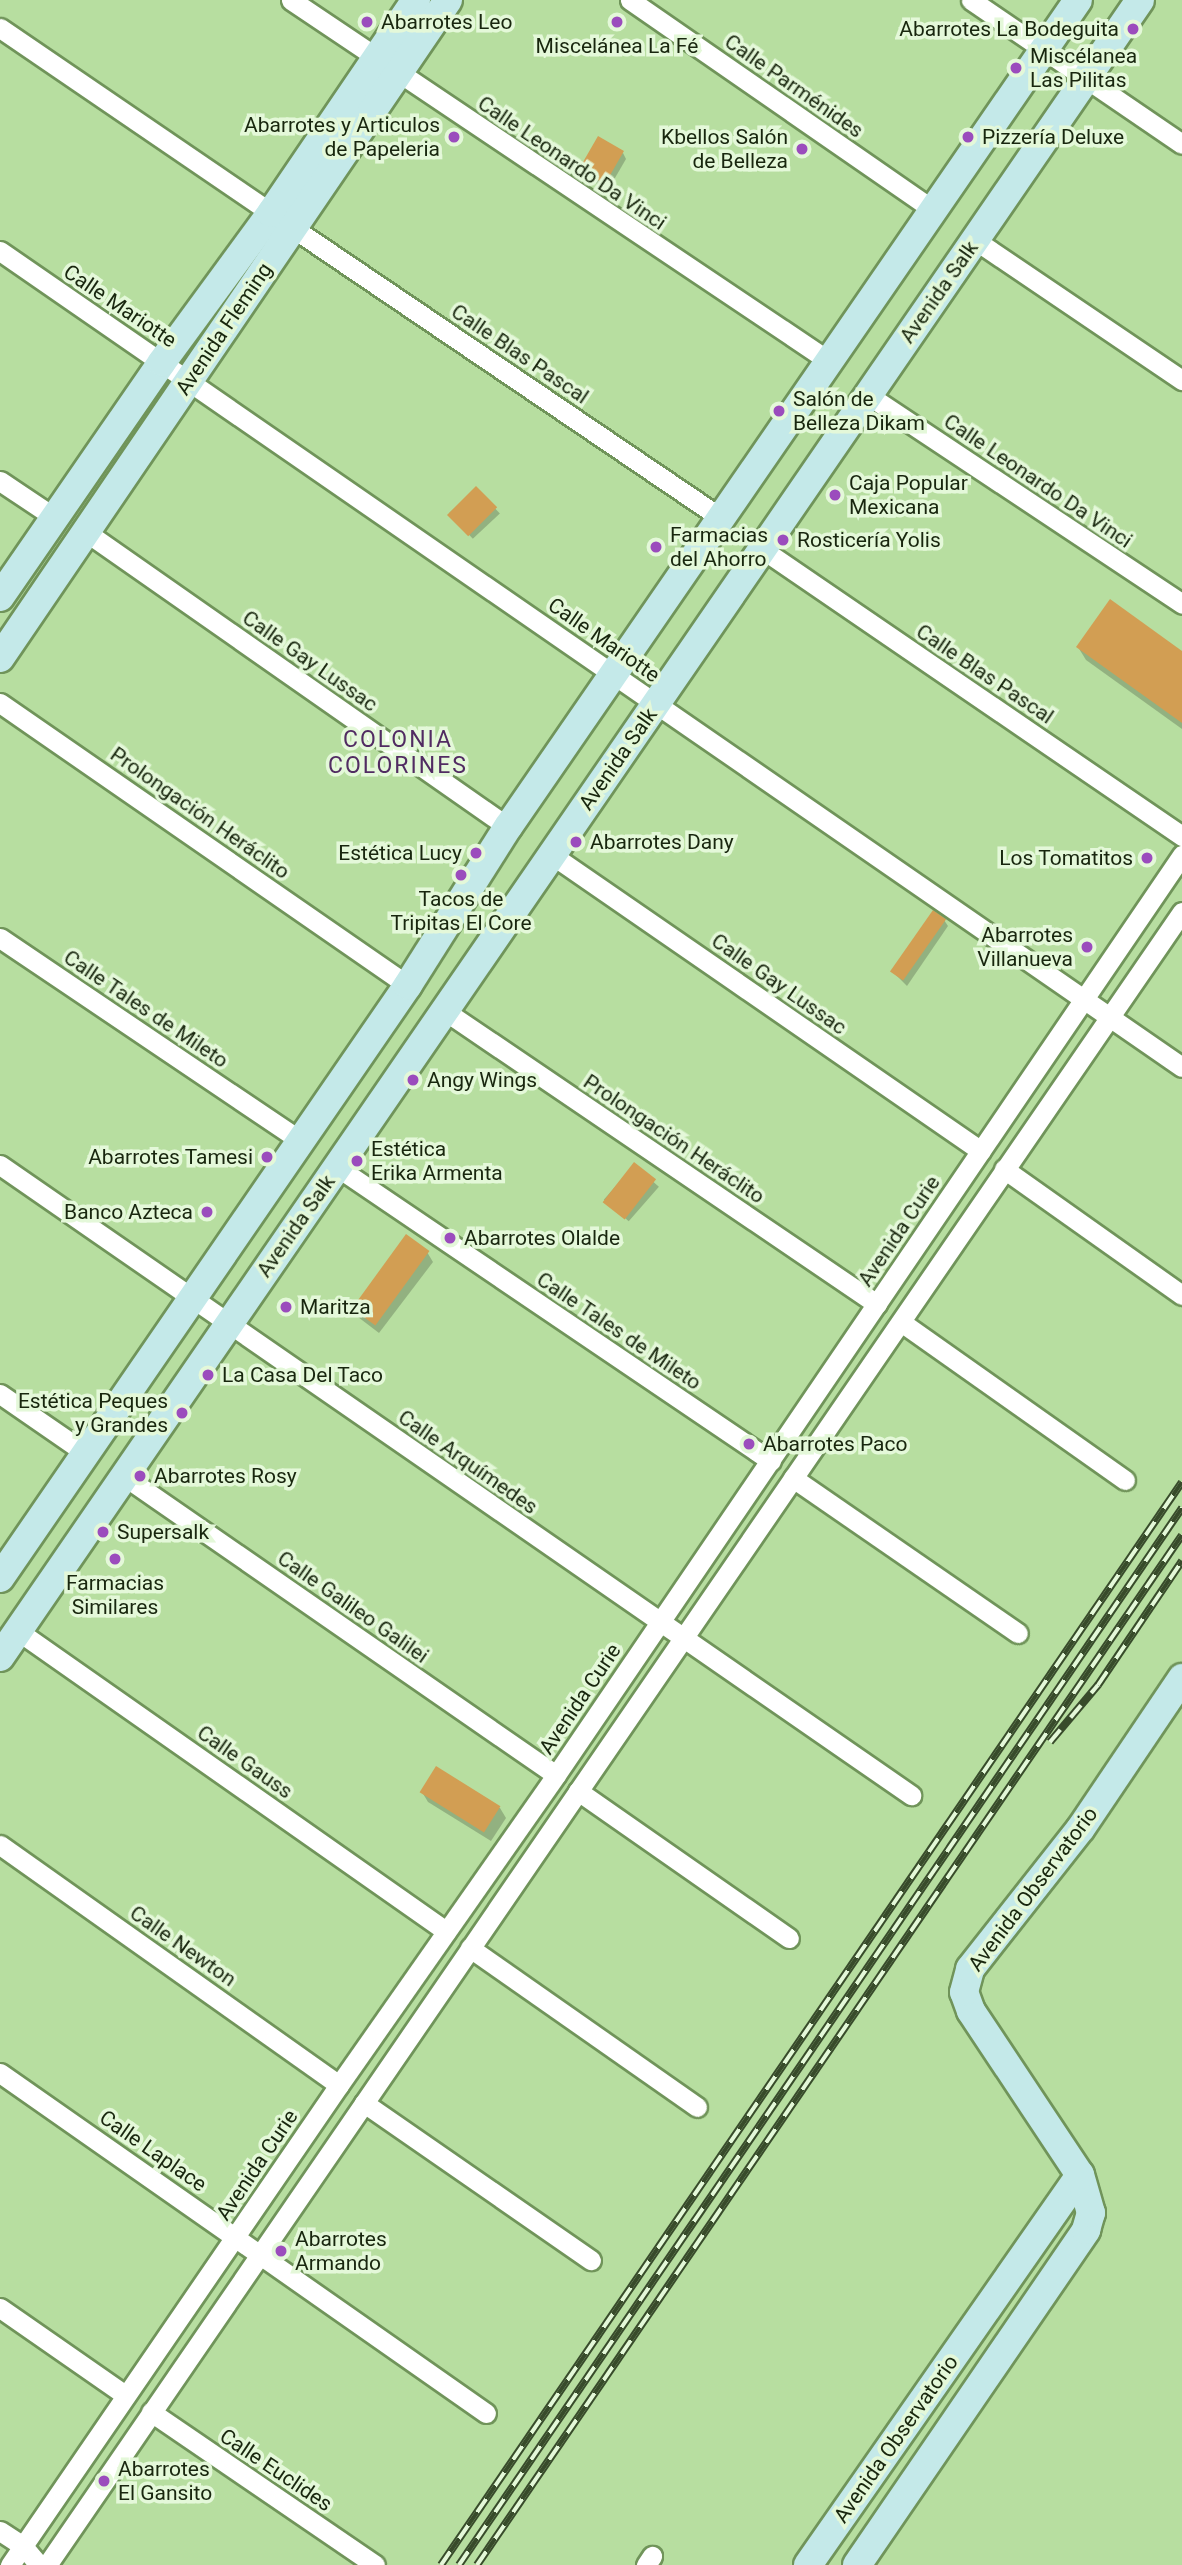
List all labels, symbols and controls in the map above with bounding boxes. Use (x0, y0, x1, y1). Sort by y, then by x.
place label: Abarrotes Leo (381, 9, 512, 35)
marker: Abarrotes Leo (359, 14, 375, 30)
marker: Miscelánea La Fé (609, 14, 625, 30)
place label: Abarrotes La Bodeguita (899, 16, 1119, 42)
marker: Abarrotes La Bodeguita (1125, 21, 1141, 37)
street label: Calle Parménides (720, 29, 868, 143)
place label: Miscelánea La Fé (536, 33, 698, 59)
place label: Miscélanea Las Pilitas (1030, 43, 1137, 93)
marker: Miscélanea Las Pilitas (1008, 60, 1024, 76)
street label: Calle Leonardo Da Vinci (473, 91, 671, 235)
place label: Abarrotes y Articulos de Papeleria (244, 112, 440, 162)
place label: Kbellos Salón de Belleza (661, 124, 788, 174)
place label: Pizzería Deluxe (982, 124, 1124, 150)
marker: Abarrotes y Articulos de Papeleria (446, 129, 462, 145)
marker: Pizzería Deluxe (960, 129, 976, 145)
marker: Kbellos Salón de Belleza (794, 141, 810, 157)
street label: Avenida Salk (894, 236, 984, 348)
street label: Avenida Fleming (170, 258, 278, 400)
street label: Calle Mariotte (59, 259, 181, 353)
street label: Calle Blas Pascal (447, 299, 593, 409)
place label: Salón de Belleza Dikam (793, 386, 925, 436)
marker: Salón de Belleza Dikam (771, 403, 787, 419)
street label: Calle Leonardo Da Vinci (939, 409, 1137, 553)
place label: Caja Popular Mexicana (849, 470, 968, 520)
marker: Caja Popular Mexicana (827, 487, 843, 503)
place label: Farmacias del Ahorro (670, 522, 768, 572)
place label: Rosticería Yolis (797, 527, 941, 553)
marker: Rosticería Yolis (775, 532, 791, 548)
marker: Farmacias del Ahorro (648, 539, 664, 555)
street label: Calle Mariotte (543, 592, 665, 688)
street label: Calle Gay Lussac (238, 605, 382, 717)
street label: Calle Blas Pascal (912, 619, 1058, 729)
street label: Avenida Salk (573, 703, 663, 815)
district label: COLONIA COLORINES (329, 726, 467, 780)
street label: Prolongación Heráclito (106, 742, 294, 884)
place label: Abarrotes Dany (590, 829, 734, 855)
marker: Abarrotes Dany (568, 834, 584, 850)
place label: Estética Lucy (338, 840, 462, 866)
marker: Estética Lucy (468, 845, 484, 861)
place label: Los Tomatitos (999, 845, 1133, 871)
marker: Los Tomatitos (1139, 850, 1155, 866)
marker: Tacos de Tripitas El Core (453, 867, 469, 883)
place label: Tacos de Tripitas El Core (390, 886, 532, 936)
place label: Abarrotes Villanueva (977, 922, 1073, 972)
street label: Calle Gay Lussac (707, 928, 851, 1040)
marker: Abarrotes Villanueva (1079, 939, 1095, 955)
street label: Calle Tales de Mileto (59, 945, 233, 1073)
place label: Angy Wings (427, 1067, 537, 1093)
street label: Prolongación Heráclito (579, 1069, 769, 1209)
marker: Angy Wings (405, 1072, 421, 1088)
place label: Estética Erika Armenta (371, 1136, 503, 1186)
place label: Abarrotes Tamesi (88, 1144, 253, 1170)
marker: Abarrotes Tamesi (259, 1149, 275, 1165)
marker: Estética Erika Armenta (349, 1153, 365, 1169)
street label: Avenida Salk (251, 1170, 341, 1282)
street label: Avenida Curie (853, 1171, 945, 1291)
place label: Banco Azteca (64, 1199, 193, 1225)
marker: Banco Azteca (199, 1204, 215, 1220)
place label: Abarrotes Olalde (464, 1225, 620, 1251)
marker: Abarrotes Olalde (442, 1230, 458, 1246)
street label: Calle Tales de Mileto (532, 1267, 706, 1395)
place label: Maritza (300, 1294, 371, 1320)
marker: Maritza (278, 1299, 294, 1315)
place label: La Casa Del Taco (222, 1362, 383, 1388)
marker: La Casa Del Taco (200, 1367, 216, 1383)
place label: Estética Peques y Grandes (18, 1388, 168, 1438)
marker: Estética Peques y Grandes (174, 1405, 190, 1421)
street label: Calle Arquímedes (393, 1405, 543, 1519)
place label: Abarrotes Paco (763, 1431, 907, 1457)
marker: Abarrotes Paco (741, 1436, 757, 1452)
place label: Abarrotes Rosy (154, 1463, 297, 1489)
marker: Abarrotes Rosy (132, 1468, 148, 1484)
place label: Supersalk (117, 1519, 209, 1545)
marker: Supersalk (95, 1524, 111, 1540)
street label: Calle Galileo Galilei (273, 1546, 433, 1668)
marker: Farmacias Similares (107, 1551, 123, 1567)
place label: Farmacias Similares (66, 1570, 164, 1620)
street label: Avenida Curie (534, 1639, 626, 1759)
street label: Calle Gauss (192, 1720, 298, 1804)
street label: Avenida Observatorio (963, 1802, 1103, 1976)
street label: Calle Newton (125, 1900, 241, 1992)
street label: Calle Laplace (95, 2105, 211, 2197)
street label: Avenida Curie (211, 2105, 303, 2225)
place label: Abarrotes Armando (295, 2226, 387, 2276)
marker: Abarrotes Armando (273, 2243, 289, 2259)
street label: Avenida Observatorio (829, 2350, 963, 2528)
street label: Calle Euclides (215, 2423, 337, 2517)
place label: Abarrotes El Gansito (118, 2456, 212, 2506)
marker: Abarrotes El Gansito (96, 2473, 112, 2489)

